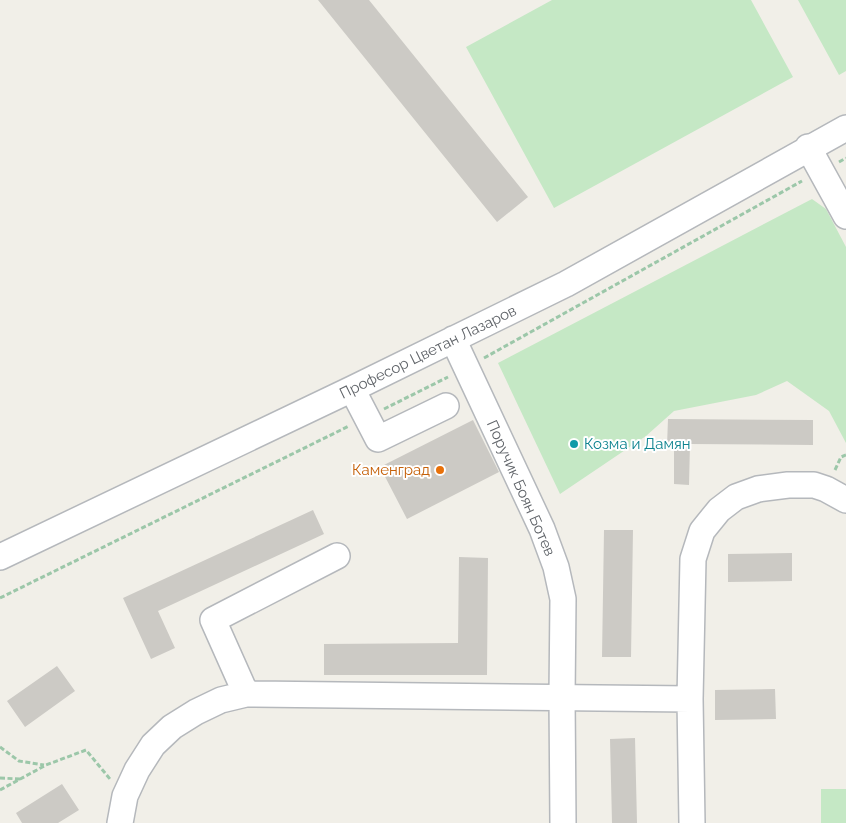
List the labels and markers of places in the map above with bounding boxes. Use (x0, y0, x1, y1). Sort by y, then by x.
place label: Козма и Дамян (584, 435, 691, 453)
marker: Козма и Дамян (568, 438, 580, 450)
place label: Каменград (352, 461, 430, 479)
marker: Каменград (434, 464, 446, 476)

